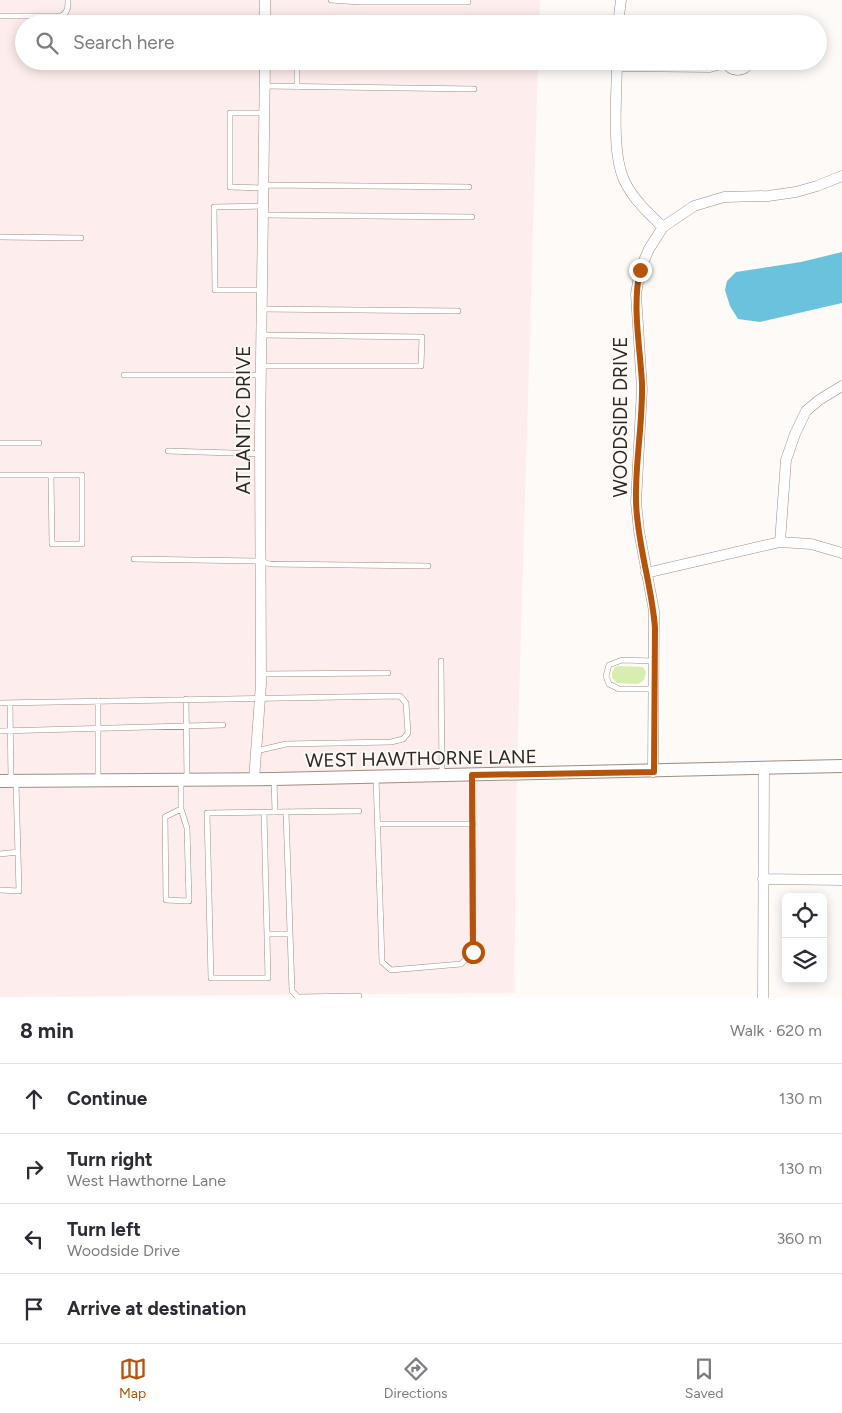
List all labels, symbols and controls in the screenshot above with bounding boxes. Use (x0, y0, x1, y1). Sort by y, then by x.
search box (15, 15, 827, 70)
icon: search (33, 29, 61, 57)
text: Search here (73, 31, 175, 54)
route end (629, 259, 652, 282)
street label: WOODSIDE DRIVE (609, 336, 632, 498)
street label: ATLANTIC DRIVE (232, 345, 255, 495)
street label: WEST HAWTHORNE LANE (305, 745, 537, 772)
map controls (782, 893, 827, 983)
button: locate (782, 893, 827, 938)
button: layers (782, 938, 827, 983)
route start (462, 941, 485, 964)
text: 8 min (20, 1018, 74, 1043)
text: Walk · 620 m (730, 1021, 822, 1040)
icon: ahead (20, 1085, 48, 1113)
text: Continue (67, 1087, 147, 1110)
text: 130 m (779, 1089, 822, 1108)
text: Turn right (67, 1148, 153, 1171)
icon: right (20, 1155, 48, 1183)
text: 130 m (779, 1159, 822, 1178)
text: West Hawthorne Lane (67, 1171, 226, 1190)
text: Turn left (67, 1218, 141, 1241)
icon: left (20, 1225, 48, 1253)
text: 360 m (776, 1229, 822, 1248)
text: Woodside Drive (67, 1241, 180, 1260)
icon: arrive (20, 1295, 48, 1323)
text: Arrive at destination (67, 1297, 246, 1320)
tab: Map (119, 1355, 147, 1402)
tab: Directions (384, 1355, 448, 1402)
tab: Saved (685, 1355, 723, 1402)

